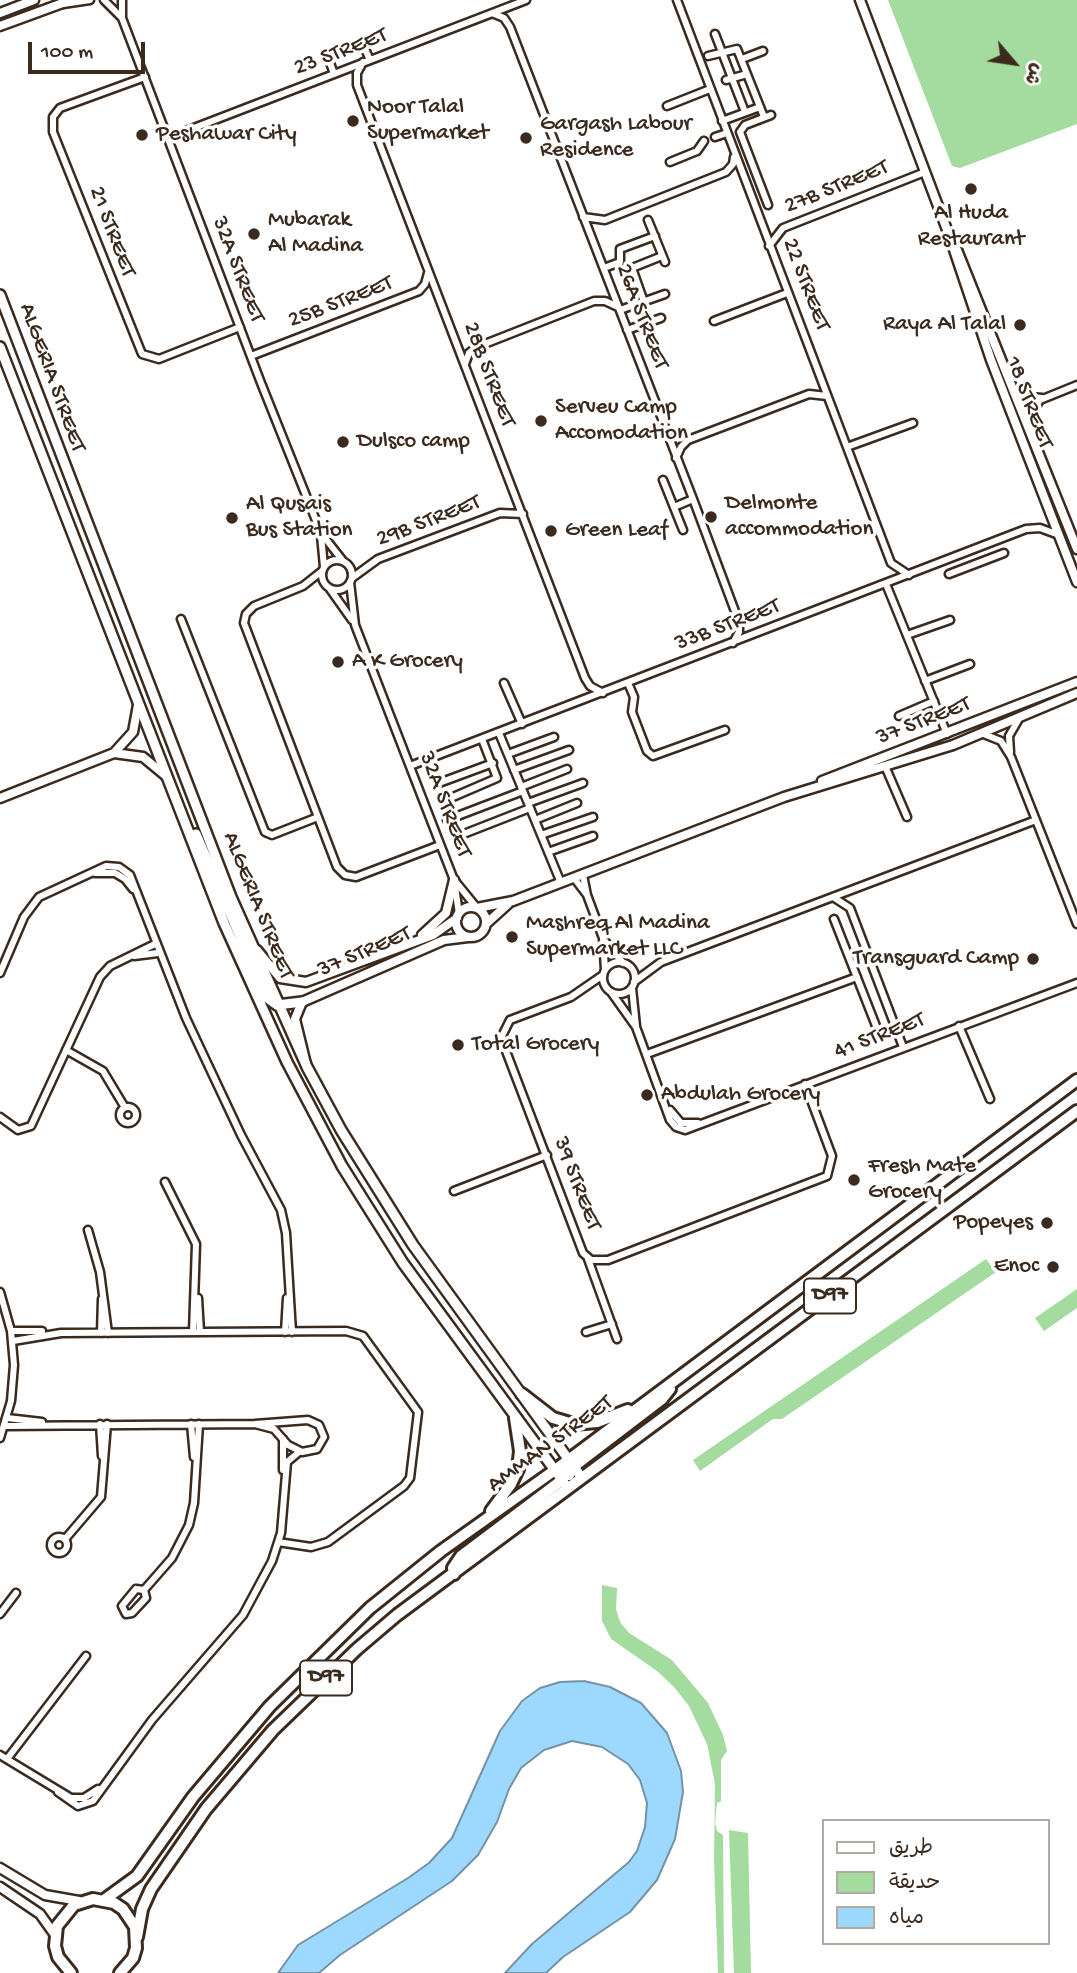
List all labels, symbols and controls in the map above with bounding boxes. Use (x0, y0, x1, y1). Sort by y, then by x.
street label: 23 STREET (290, 23, 392, 83)
scale bar (32, 28, 149, 72)
north arrow (979, 28, 1049, 98)
text: 100 m (41, 41, 93, 66)
text: ش (1018, 59, 1048, 88)
place label: Noor Talal Supermarket (367, 94, 489, 148)
place label: Gargash Labour Residence (540, 111, 692, 165)
marker: Noor Talal Supermarket (345, 113, 361, 129)
place label: Peshawar City (156, 121, 296, 149)
marker: Peshawar City (134, 127, 150, 143)
marker: Gargash Labour Residence (518, 130, 534, 146)
street label: 27B STREET (781, 155, 893, 221)
marker: Al Huda Restaurant (963, 181, 979, 197)
street label: 21 STREET (81, 183, 141, 281)
place label: Al Huda Restaurant (918, 200, 1024, 254)
place label: Mubarak Al Madina (268, 207, 363, 261)
street label: 32A STREET (204, 213, 270, 327)
marker: Mubarak Al Madina (246, 226, 262, 242)
street label: 22 STREET (775, 235, 835, 335)
street label: 26A STREET (608, 260, 674, 374)
street label: 25B STREET (285, 270, 397, 336)
street label: ALGERIA STREET (11, 300, 91, 456)
place label: Raya Al Talal (883, 311, 1006, 339)
marker: Raya Al Talal (1012, 317, 1028, 333)
street label: 28B STREET (455, 319, 521, 431)
street label: 18 STREET (998, 353, 1058, 453)
place label: Serveu Camp Accomodation (555, 394, 688, 448)
marker: Serveu Camp Accomodation (533, 413, 549, 429)
place label: Dulsco camp (357, 428, 470, 456)
marker: Dulsco camp (335, 434, 351, 450)
street label: 29B STREET (373, 490, 485, 554)
place label: Delmonte accommodation (725, 490, 873, 544)
place label: Al Qusais Bus Station (246, 491, 353, 545)
marker: Delmonte accommodation (703, 509, 719, 525)
marker: Al Qusais Bus Station (224, 510, 240, 526)
place label: Green Leaf (565, 517, 668, 545)
marker: Green Leaf (543, 523, 559, 539)
street label: 33B STREET (672, 593, 784, 659)
place label: A K Grocery (352, 648, 463, 676)
marker: A K Grocery (330, 654, 346, 670)
street label: 37 STREET (873, 691, 975, 753)
street label: 32A STREET (411, 748, 477, 862)
street label: ALGERIA STREET (215, 828, 299, 984)
place label: Mashreq Al Madina Supermarket LLC (526, 910, 710, 964)
street label: 37 STREET (314, 921, 416, 985)
marker: Mashreq Al Madina Supermarket LLC (504, 929, 520, 945)
place label: Transguard Camp (853, 945, 1019, 973)
marker: Transguard Camp (1025, 951, 1041, 967)
street label: 41 STREET (831, 1007, 929, 1067)
place label: Total Grocery (472, 1031, 599, 1059)
marker: Total Grocery (450, 1037, 466, 1053)
place label: Abdulah Grocery (661, 1081, 820, 1109)
marker: Abdulah Grocery (639, 1087, 655, 1103)
street label: 39 STREET (546, 1133, 606, 1235)
place label: Fresh Mate Grocery (868, 1153, 976, 1207)
marker: Fresh Mate Grocery (846, 1172, 862, 1188)
place label: Popeyes (954, 1209, 1033, 1237)
marker: Popeyes (1039, 1215, 1055, 1231)
place label: Enoc (994, 1253, 1039, 1281)
marker: Enoc (1045, 1259, 1061, 1275)
road number: D97 (804, 1278, 856, 1314)
street label: AMMAN STREET (483, 1390, 619, 1500)
road number: D97 (300, 1660, 352, 1696)
legend (822, 1819, 1049, 1945)
text: طريق (889, 1837, 933, 1862)
text: حديقة (889, 1872, 940, 1897)
text: مياه (889, 1907, 924, 1932)

